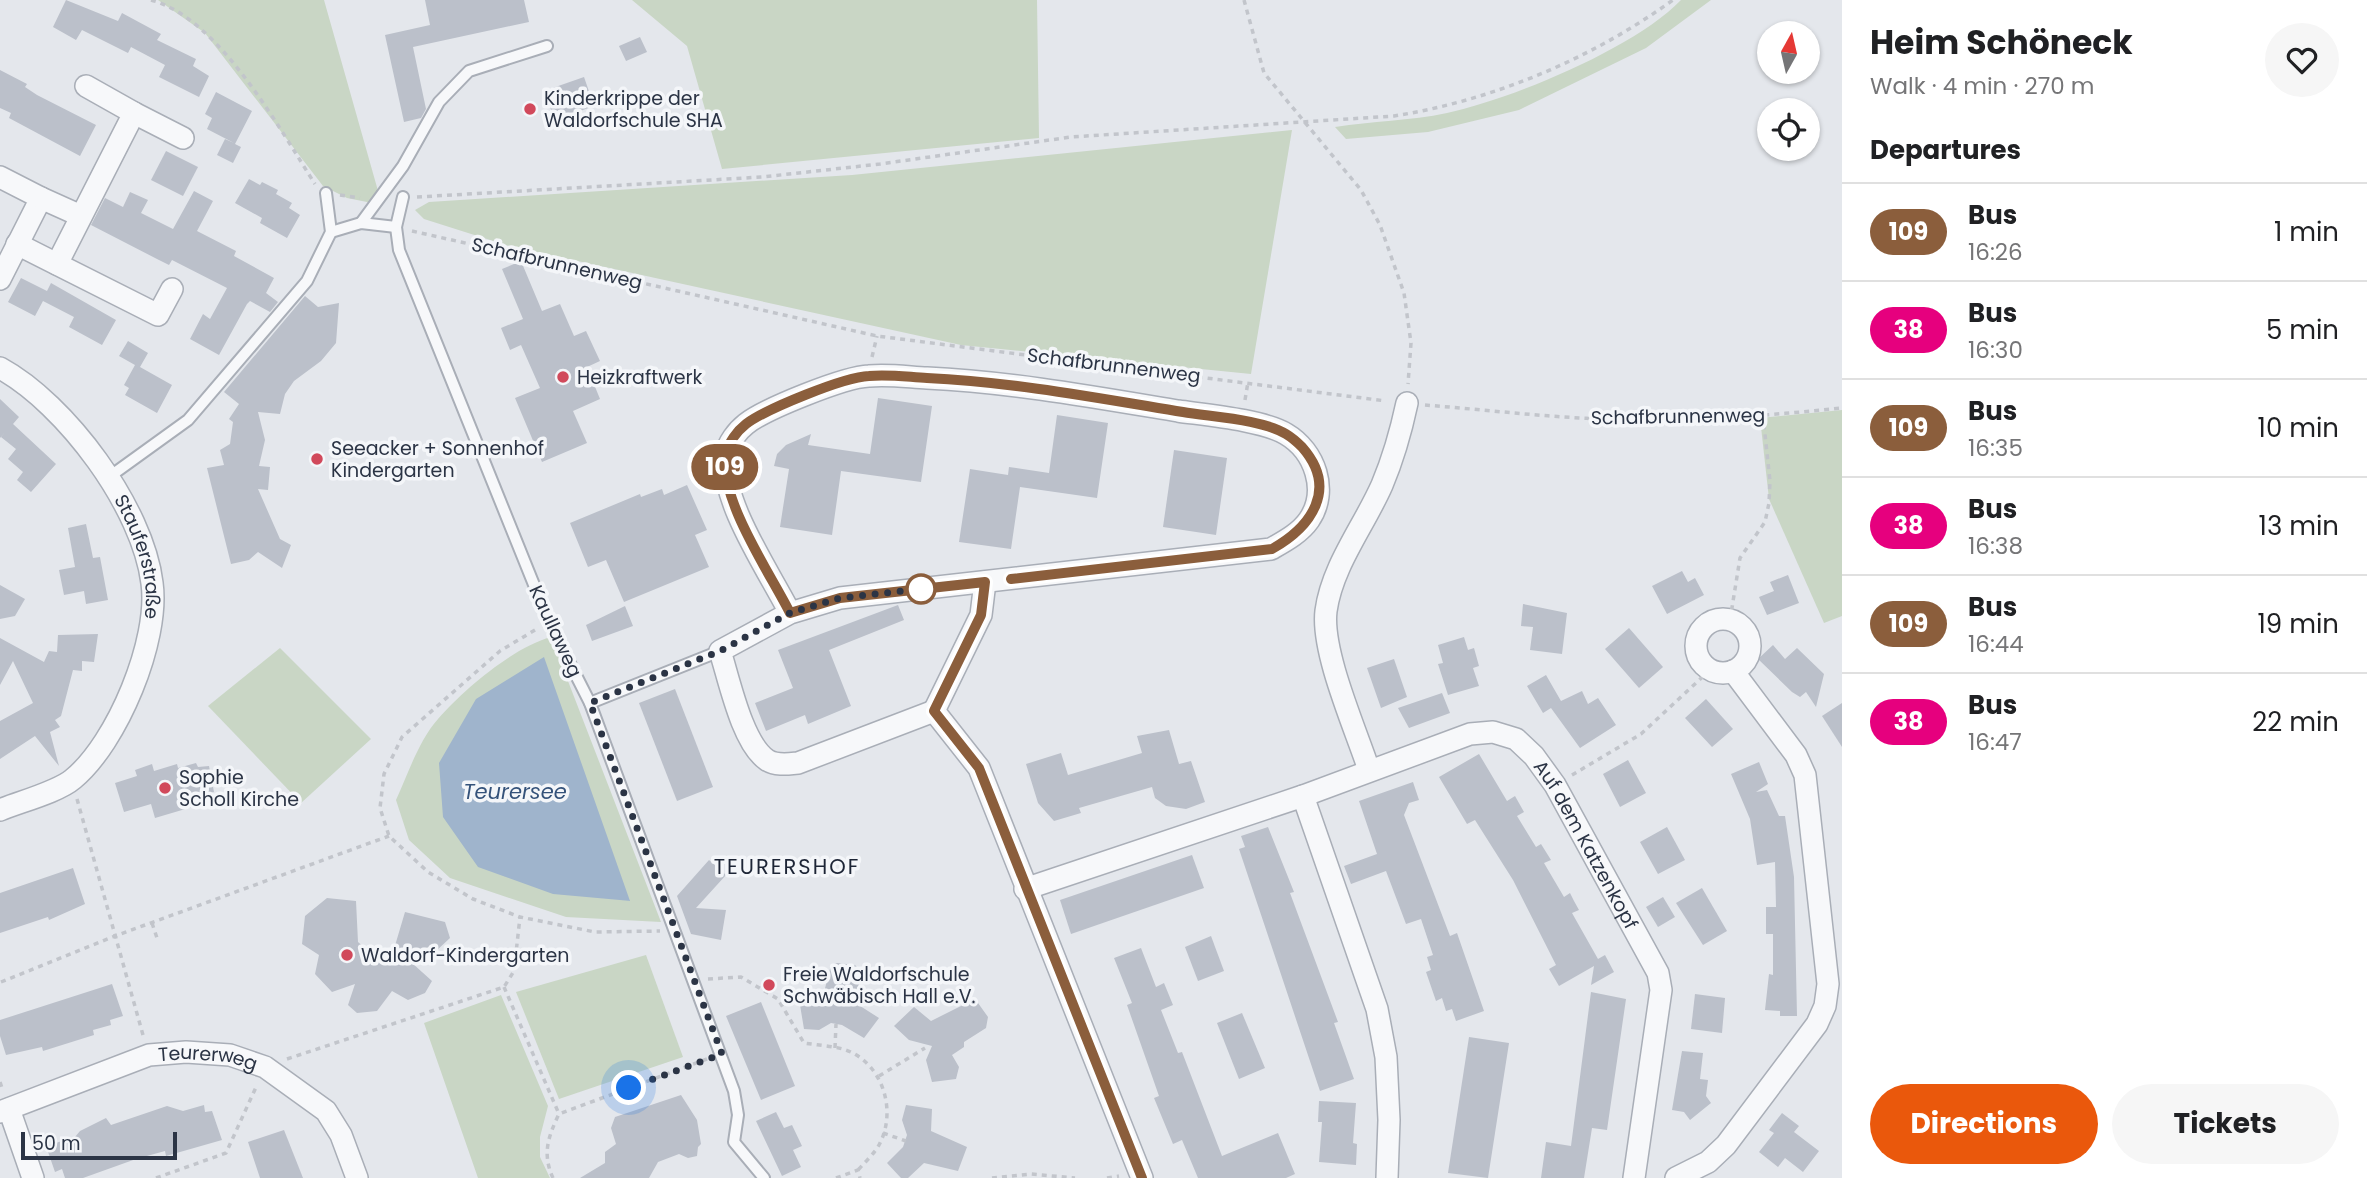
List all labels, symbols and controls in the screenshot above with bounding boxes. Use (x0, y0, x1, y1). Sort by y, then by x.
text: Heim Schöneck (1870, 19, 2133, 66)
north arrow (1757, 21, 1820, 84)
map controls (1757, 21, 1820, 161)
button: heart (2265, 23, 2339, 97)
text: Walk · 4 min · 270 m (1870, 70, 2095, 102)
place label: Kinderkrippe der Waldorfschule SHA (544, 85, 723, 134)
button: locate (1757, 98, 1820, 161)
marker: Kinderkrippe der Waldorfschule SHA (522, 101, 538, 117)
text: Departures (1870, 132, 2021, 168)
text: Bus (1968, 197, 2017, 233)
text: 1 min (2274, 214, 2339, 250)
text: 109 (1889, 215, 1928, 248)
street label: Schafbrunnenweg (469, 231, 645, 296)
text: 16:26 (1968, 236, 2023, 268)
text: Bus (1968, 295, 2017, 331)
text: 5 min (2266, 312, 2339, 348)
text: 38 (1893, 313, 1924, 346)
text: 16:30 (1968, 334, 2023, 366)
street label: Schafbrunnenweg (1026, 341, 1202, 390)
place label: Heizkraftwerk (577, 364, 703, 391)
marker: Heizkraftwerk (555, 369, 571, 385)
text: Bus (1968, 393, 2017, 429)
street label: Schafbrunnenweg (1591, 401, 1765, 432)
text: 10 min (2258, 410, 2339, 446)
text: 109 (1889, 411, 1928, 444)
text: 16:35 (1968, 432, 2023, 464)
place label: Seeacker + Sonnenhof Kindergarten (331, 435, 544, 484)
line badge: 109 (685, 444, 765, 490)
text: 109 (705, 450, 745, 483)
marker: Seeacker + Sonnenhof Kindergarten (309, 451, 325, 467)
street label: Stauferstraße (108, 490, 166, 620)
text: Bus (1968, 491, 2017, 527)
text: 13 min (2259, 508, 2339, 544)
text: 38 (1893, 509, 1924, 542)
text: 16:38 (1968, 530, 2023, 562)
unlabelled marker (906, 574, 936, 604)
street label: Kaullaweg (522, 581, 589, 682)
text: Bus (1968, 589, 2017, 625)
text: 19 min (2258, 606, 2339, 642)
text: 109 (1889, 607, 1928, 640)
text: 16:44 (1968, 628, 2024, 660)
text: Bus (1968, 687, 2017, 723)
text: 22 min (2252, 704, 2339, 740)
text: 38 (1893, 705, 1924, 738)
text: 16:47 (1968, 726, 2022, 758)
street label: Auf dem Katzenkopf (1527, 755, 1644, 934)
place label: Sophie Scholl Kirche (179, 764, 299, 813)
water label: Teurersee (463, 777, 567, 806)
marker: Sophie Scholl Kirche (157, 780, 173, 796)
district label: TEURERSHOF (714, 852, 860, 881)
place label: Waldorf-Kindergarten (361, 942, 569, 969)
marker: Waldorf-Kindergarten (339, 947, 355, 963)
place label: Freie Waldorfschule Schwäbisch Hall e.V. (783, 961, 976, 1010)
marker: Freie Waldorfschule Schwäbisch Hall e.V. (761, 977, 777, 993)
street label: Teurerweg (157, 1039, 261, 1077)
your location (611, 1070, 646, 1105)
button: Directions (1870, 1084, 2098, 1164)
button: Tickets (2112, 1084, 2339, 1164)
scale bar (21, 1129, 177, 1161)
text: 50 m (32, 1130, 81, 1157)

